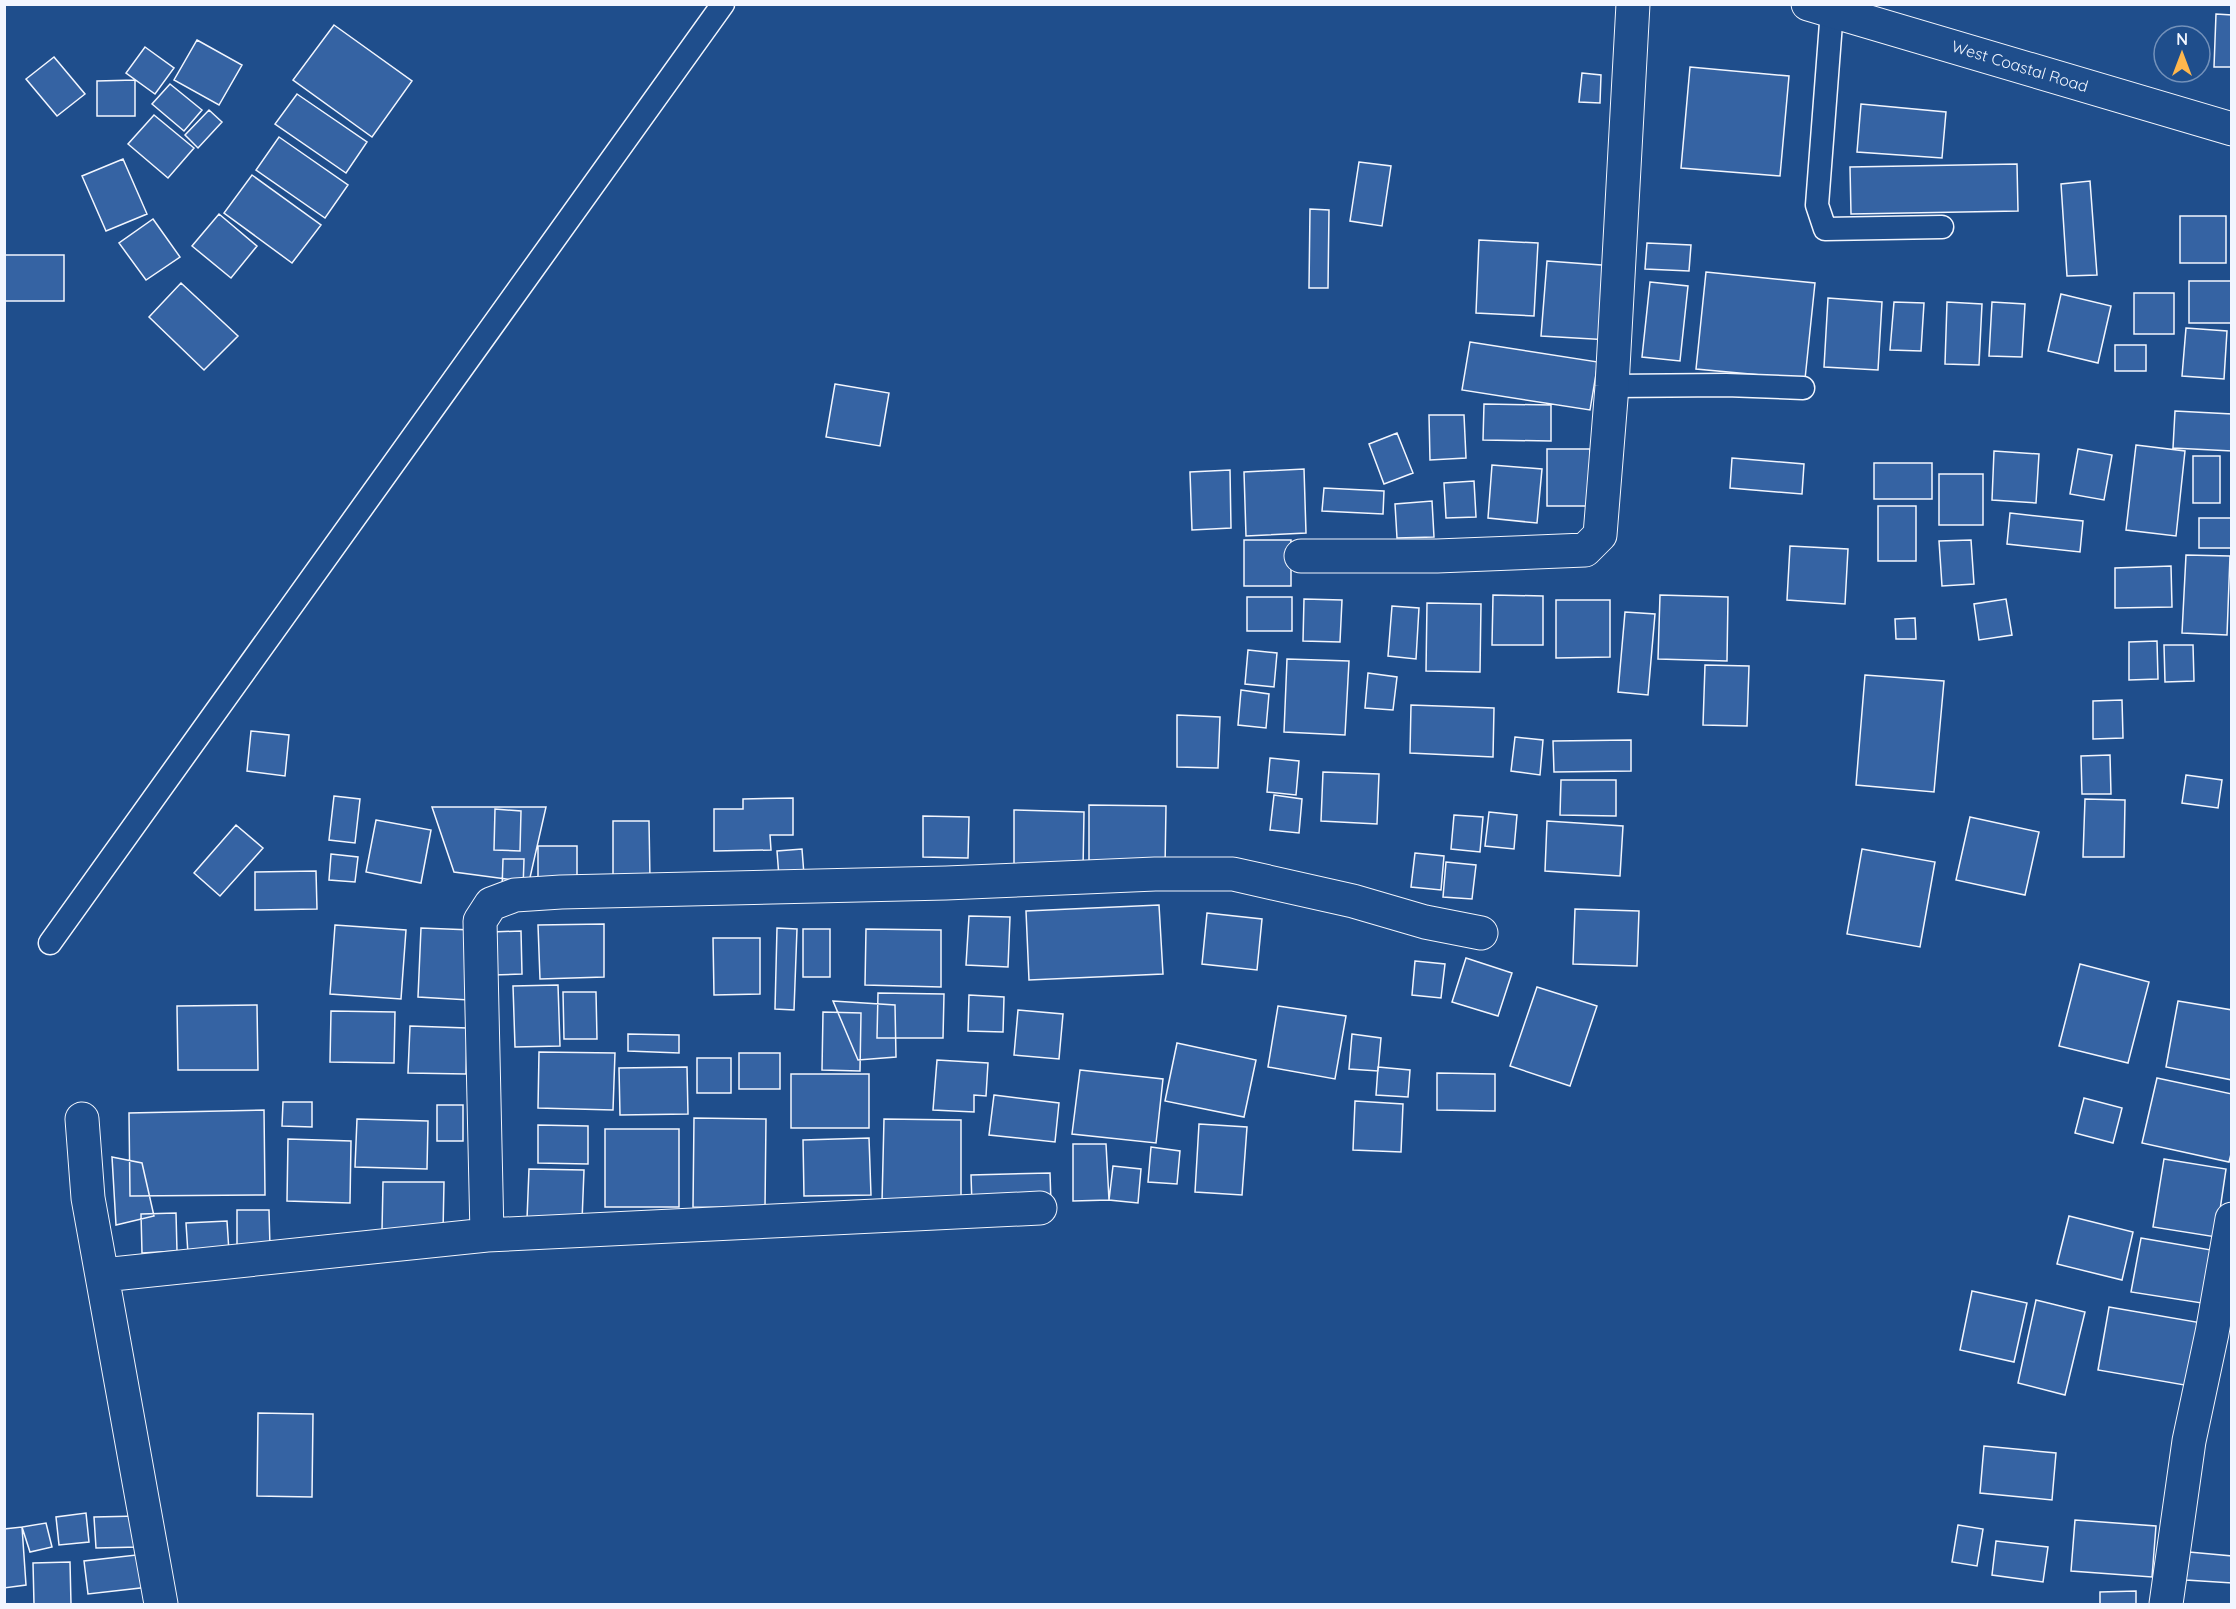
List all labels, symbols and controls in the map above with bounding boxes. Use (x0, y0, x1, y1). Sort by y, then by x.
north arrow (2152, 24, 2212, 84)
text: N (2176, 29, 2188, 49)
street label: West Coastal Road (1949, 36, 2091, 96)

